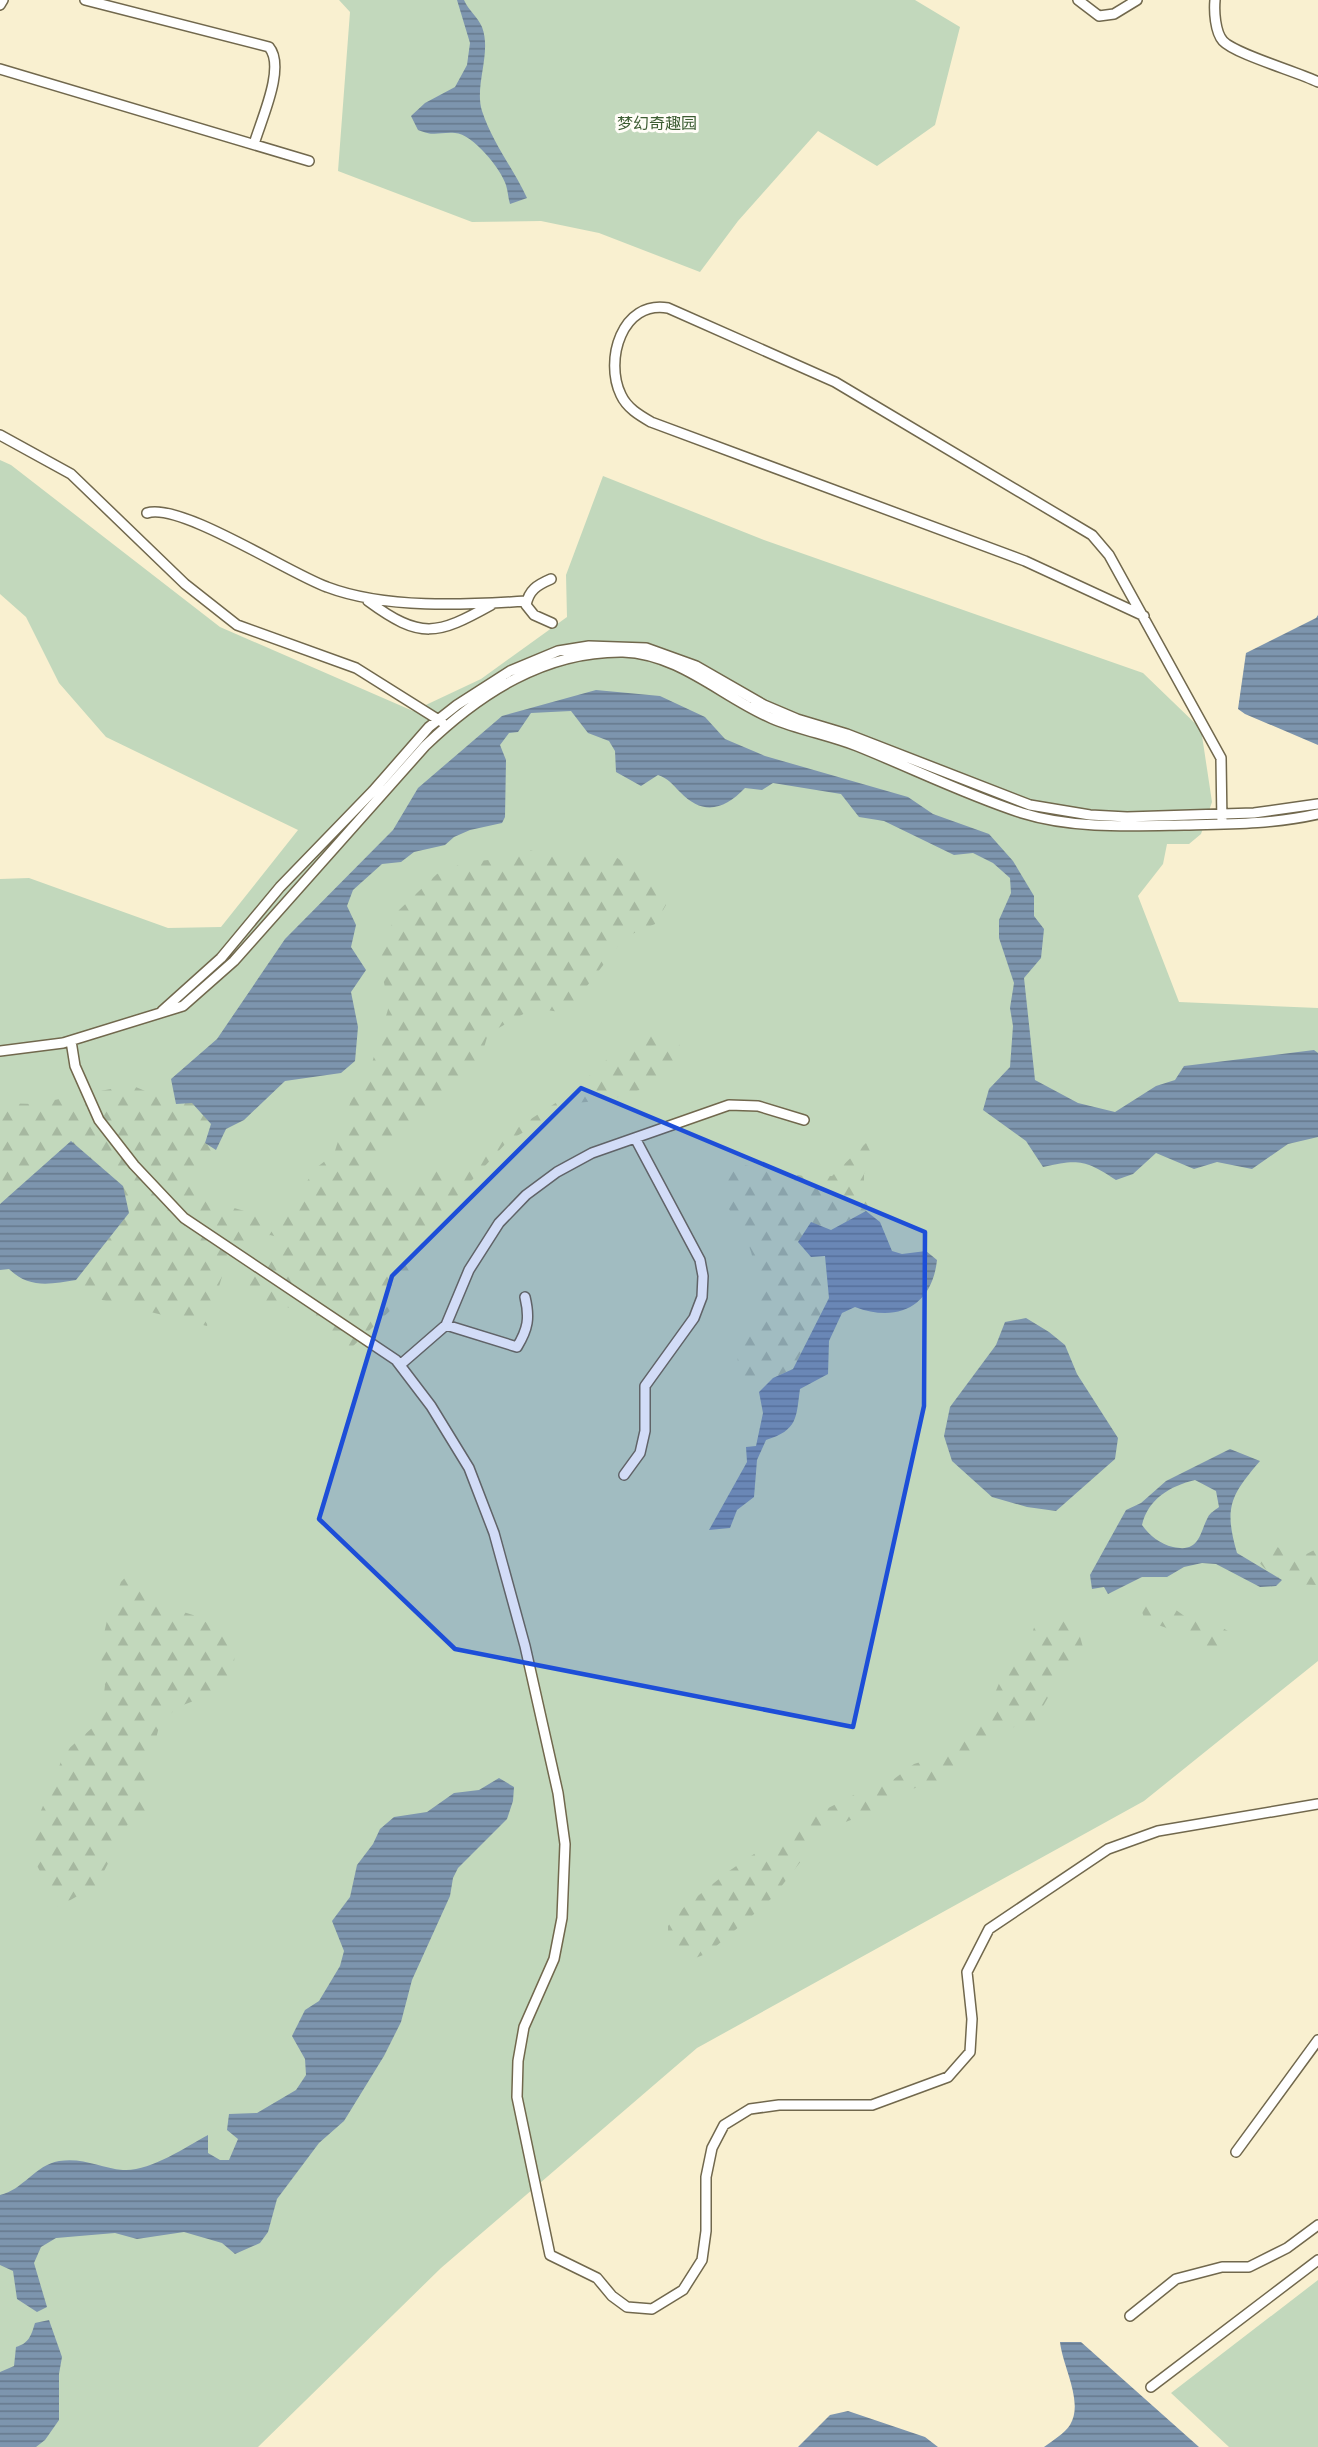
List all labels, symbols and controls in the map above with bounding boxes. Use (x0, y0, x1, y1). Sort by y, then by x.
park label: 梦幻奇趣园 (617, 112, 697, 134)

